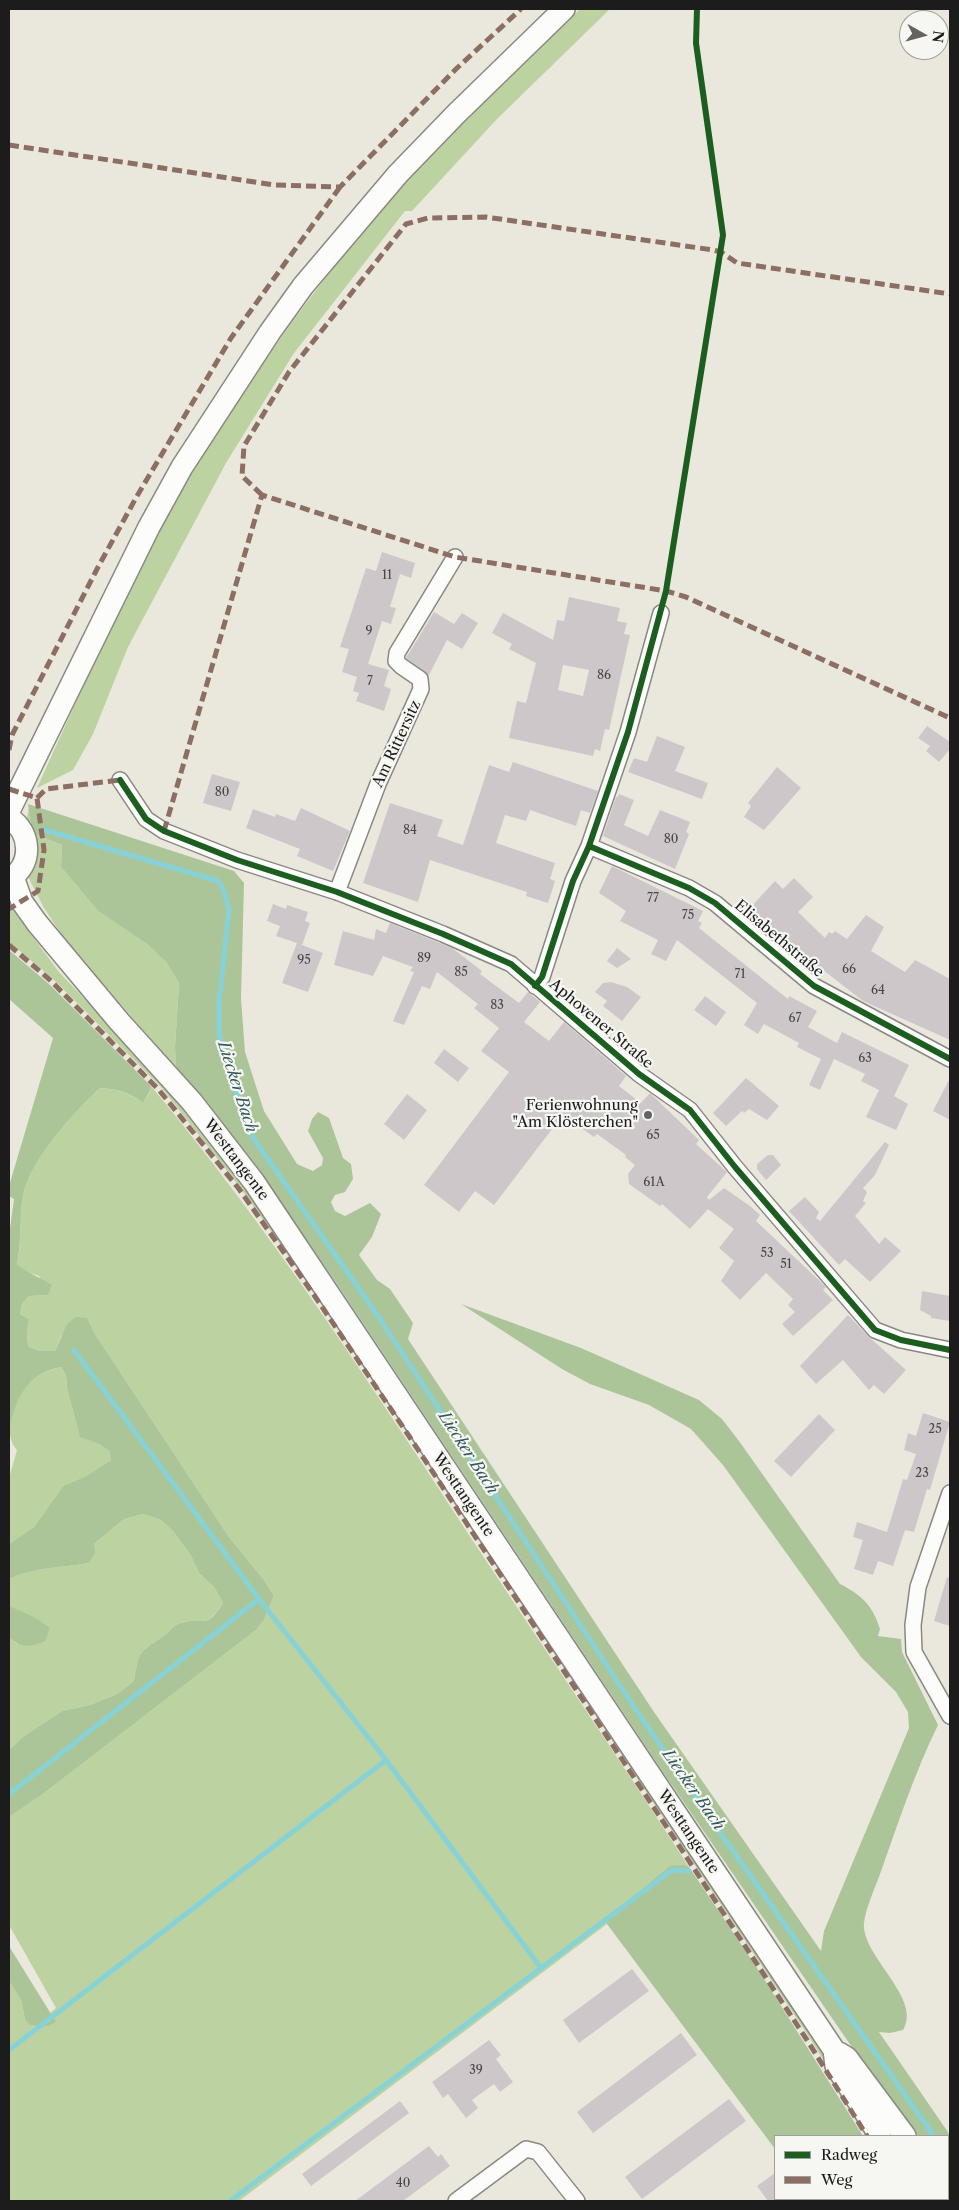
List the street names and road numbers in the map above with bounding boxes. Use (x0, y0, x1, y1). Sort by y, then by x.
street label: Am Rittersitz (369, 698, 425, 790)
street label: Elisabethstraße (731, 897, 827, 981)
street label: Aphovener Straße (545, 975, 657, 1073)
street label: Westtangente (200, 1116, 272, 1204)
street label: Westtangente (428, 1450, 498, 1540)
street label: Westtangente (653, 1787, 723, 1877)

